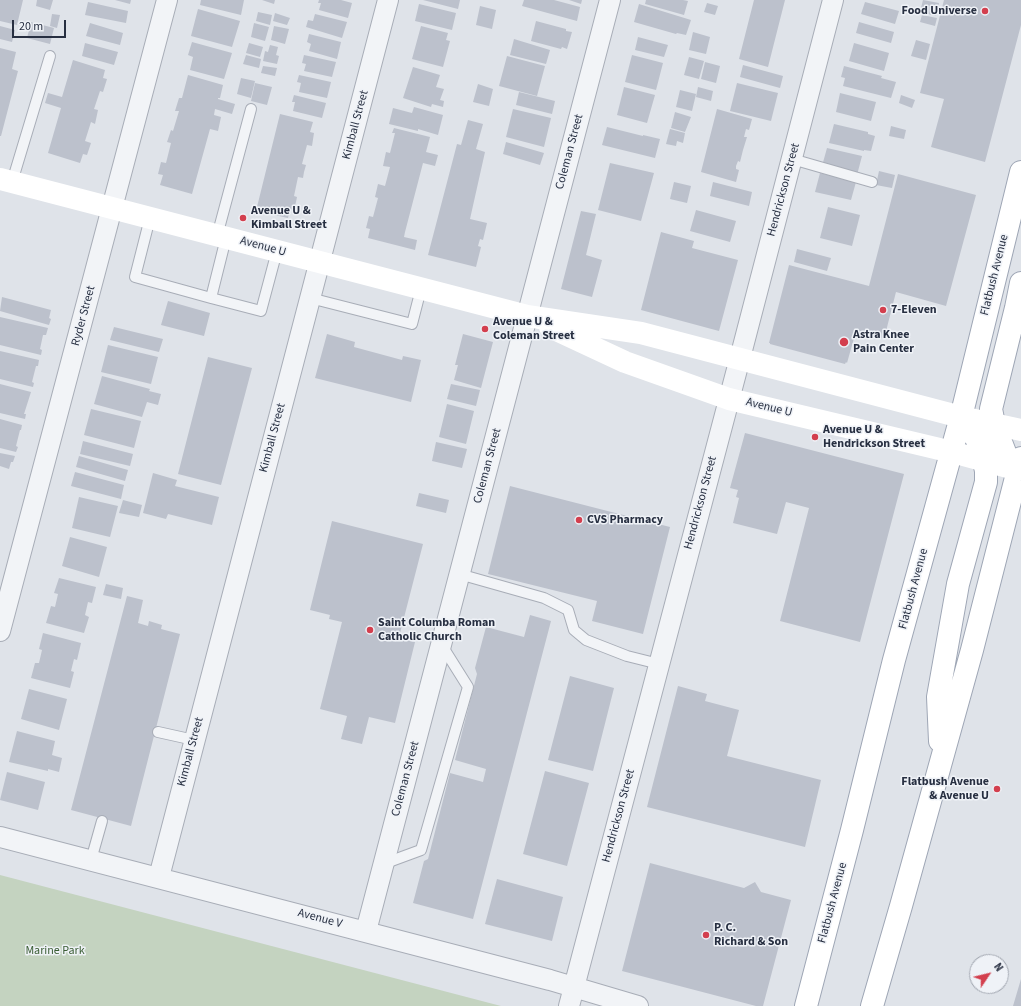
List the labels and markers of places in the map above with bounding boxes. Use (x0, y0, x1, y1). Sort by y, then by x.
place label: Food Universe (902, 4, 977, 18)
marker: Food Universe (980, 6, 990, 16)
place label: Avenue U & Kimball Street (251, 204, 327, 232)
marker: Avenue U & Kimball Street (238, 213, 248, 223)
place label: 7-Eleven (891, 303, 937, 317)
marker: 7-Eleven (878, 305, 888, 315)
place label: Avenue U & Coleman Street (493, 315, 575, 343)
marker: Avenue U & Coleman Street (480, 324, 490, 334)
place label: Astra Knee Pain Center (853, 328, 914, 356)
marker: Astra Knee Pain Center (838, 336, 850, 348)
place label: Avenue U & Hendrickson Street (823, 423, 925, 451)
marker: Avenue U & Hendrickson Street (810, 432, 820, 442)
place label: CVS Pharmacy (587, 513, 663, 527)
marker: CVS Pharmacy (574, 515, 584, 525)
place label: Saint Columba Roman Catholic Church (378, 616, 495, 644)
marker: Saint Columba Roman Catholic Church (365, 625, 375, 635)
place label: Flatbush Avenue & Avenue U (901, 775, 989, 803)
marker: Flatbush Avenue & Avenue U (992, 784, 1002, 794)
place label: P. C. Richard & Son (714, 921, 788, 949)
marker: P. C. Richard & Son (701, 930, 711, 940)

